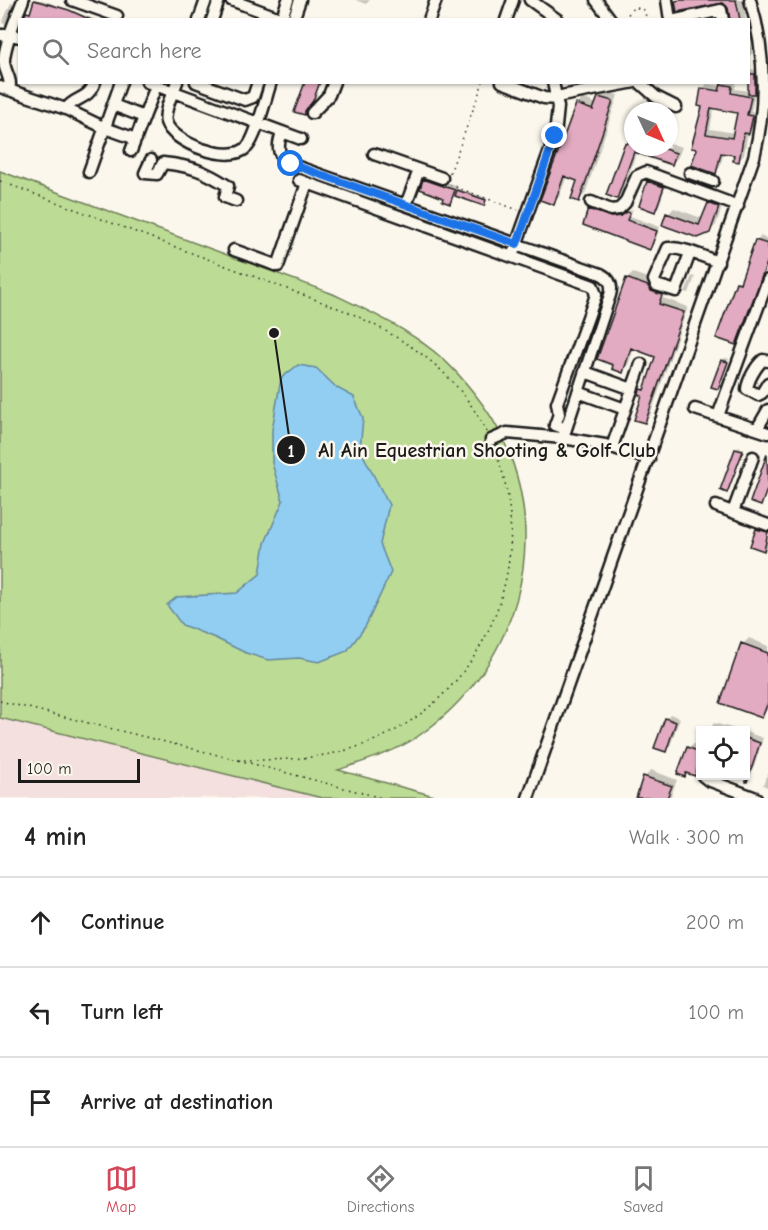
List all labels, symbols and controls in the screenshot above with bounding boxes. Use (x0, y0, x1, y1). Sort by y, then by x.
search box (18, 18, 750, 84)
icon: search (39, 35, 72, 68)
text: Search here (87, 38, 202, 64)
north arrow (624, 102, 678, 156)
route end (541, 122, 567, 148)
route start (277, 150, 303, 176)
callout: Al Ain Equestrian Shooting & Golf Club (276, 431, 667, 469)
text: Al Ain Equestrian Shooting & Golf Club (318, 439, 656, 462)
text: 1 (287, 441, 295, 462)
map controls (696, 726, 750, 780)
button: locate (696, 726, 750, 780)
scale bar (18, 756, 140, 784)
text: 100 m (27, 760, 71, 778)
text: 4 min (24, 822, 87, 852)
text: Walk · 300 m (629, 826, 744, 849)
icon: ahead (24, 906, 57, 939)
text: Continue (81, 909, 164, 935)
text: 200 m (686, 911, 744, 934)
icon: left (24, 996, 57, 1029)
text: Turn left (81, 999, 163, 1025)
text: 100 m (689, 1001, 744, 1024)
icon: arrive (24, 1086, 57, 1119)
text: Arrive at destination (81, 1089, 273, 1115)
tab: Map (105, 1162, 138, 1216)
tab: Directions (347, 1162, 414, 1216)
tab: Saved (623, 1162, 663, 1216)

